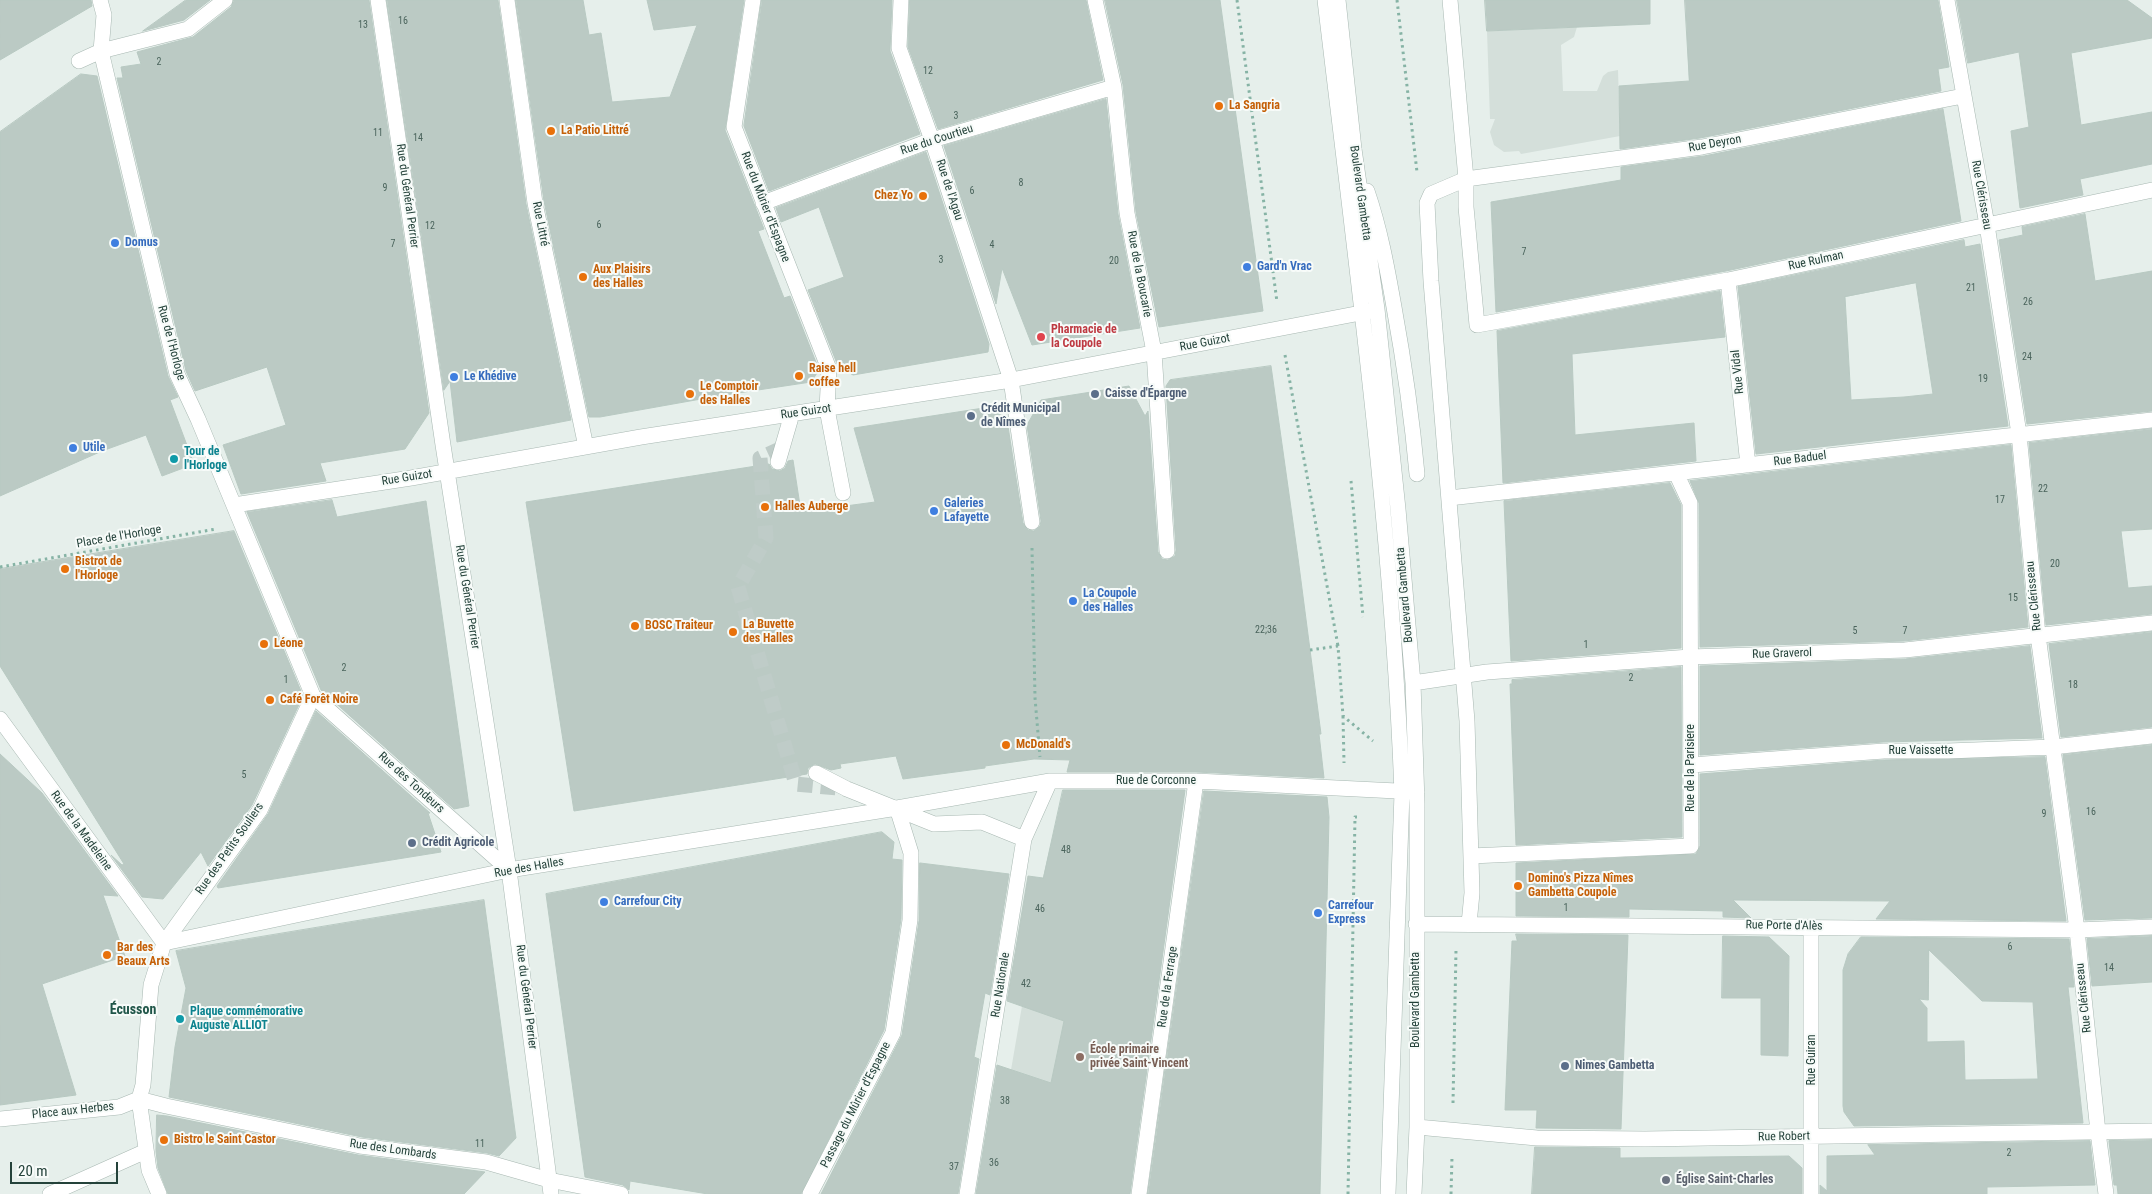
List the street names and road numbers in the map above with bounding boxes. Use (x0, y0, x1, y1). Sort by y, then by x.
street label: Rue du Courtieu (899, 122, 975, 158)
street label: Rue Deyron (1687, 132, 1743, 156)
street label: Rue du Général Perrier (393, 143, 421, 249)
street label: Boulevard Gambetta (1346, 144, 1374, 242)
street label: Rue du Mûrier d'Espagne (737, 150, 793, 264)
street label: Rue de l'Agau (932, 158, 966, 222)
street label: Rue Clérisseau (1968, 159, 1994, 231)
street label: Rue Littré (529, 200, 551, 248)
street label: Rue de la Boucarie (1124, 230, 1154, 318)
street label: Rue Rulman (1787, 248, 1845, 274)
street label: Rue de l'Horloge (154, 304, 188, 382)
street label: Rue Guizot (1179, 331, 1231, 355)
street label: Rue Vidal (1729, 349, 1747, 395)
street label: Rue Guizot (780, 401, 832, 423)
street label: Rue Baduel (1773, 449, 1827, 469)
street label: Rue Guizot (381, 467, 433, 489)
street label: Place de l'Horloge (76, 522, 162, 552)
street label: Rue du Général Perrier (452, 544, 482, 650)
street label: Boulevard Gambetta (1394, 547, 1416, 643)
street label: Rue Clérisseau (2023, 560, 2045, 632)
street label: Rue Graverol (1752, 646, 1812, 662)
street label: Rue de la Parisiere (1684, 724, 1698, 812)
street label: Rue Vaissette (1889, 744, 1953, 758)
street label: Rue des Tondeurs (375, 749, 447, 817)
street label: Rue de Corconne (1116, 774, 1196, 788)
street label: Rue de la Madeleine (47, 788, 115, 874)
street label: Rue des Petits Souliers (193, 800, 267, 898)
street label: Rue des Halles (493, 855, 565, 881)
street label: Rue Porte d'Alès (1745, 918, 1823, 934)
street label: Rue du Général Perrier (512, 944, 540, 1050)
street label: Rue de la Ferrage (1155, 946, 1181, 1028)
street label: Rue Nationale (989, 951, 1013, 1019)
street label: Boulevard Gambetta (1409, 952, 1423, 1048)
street label: Rue Clérisseau (2073, 962, 2095, 1034)
street label: Rue Guiran (1805, 1034, 1819, 1086)
street label: Passage du Mûrier d'Espagne (818, 1040, 894, 1170)
street label: Place aux Herbes (31, 1100, 115, 1122)
street label: Rue Robert (1758, 1129, 1810, 1145)
street label: Rue des Lombards (349, 1137, 437, 1163)

